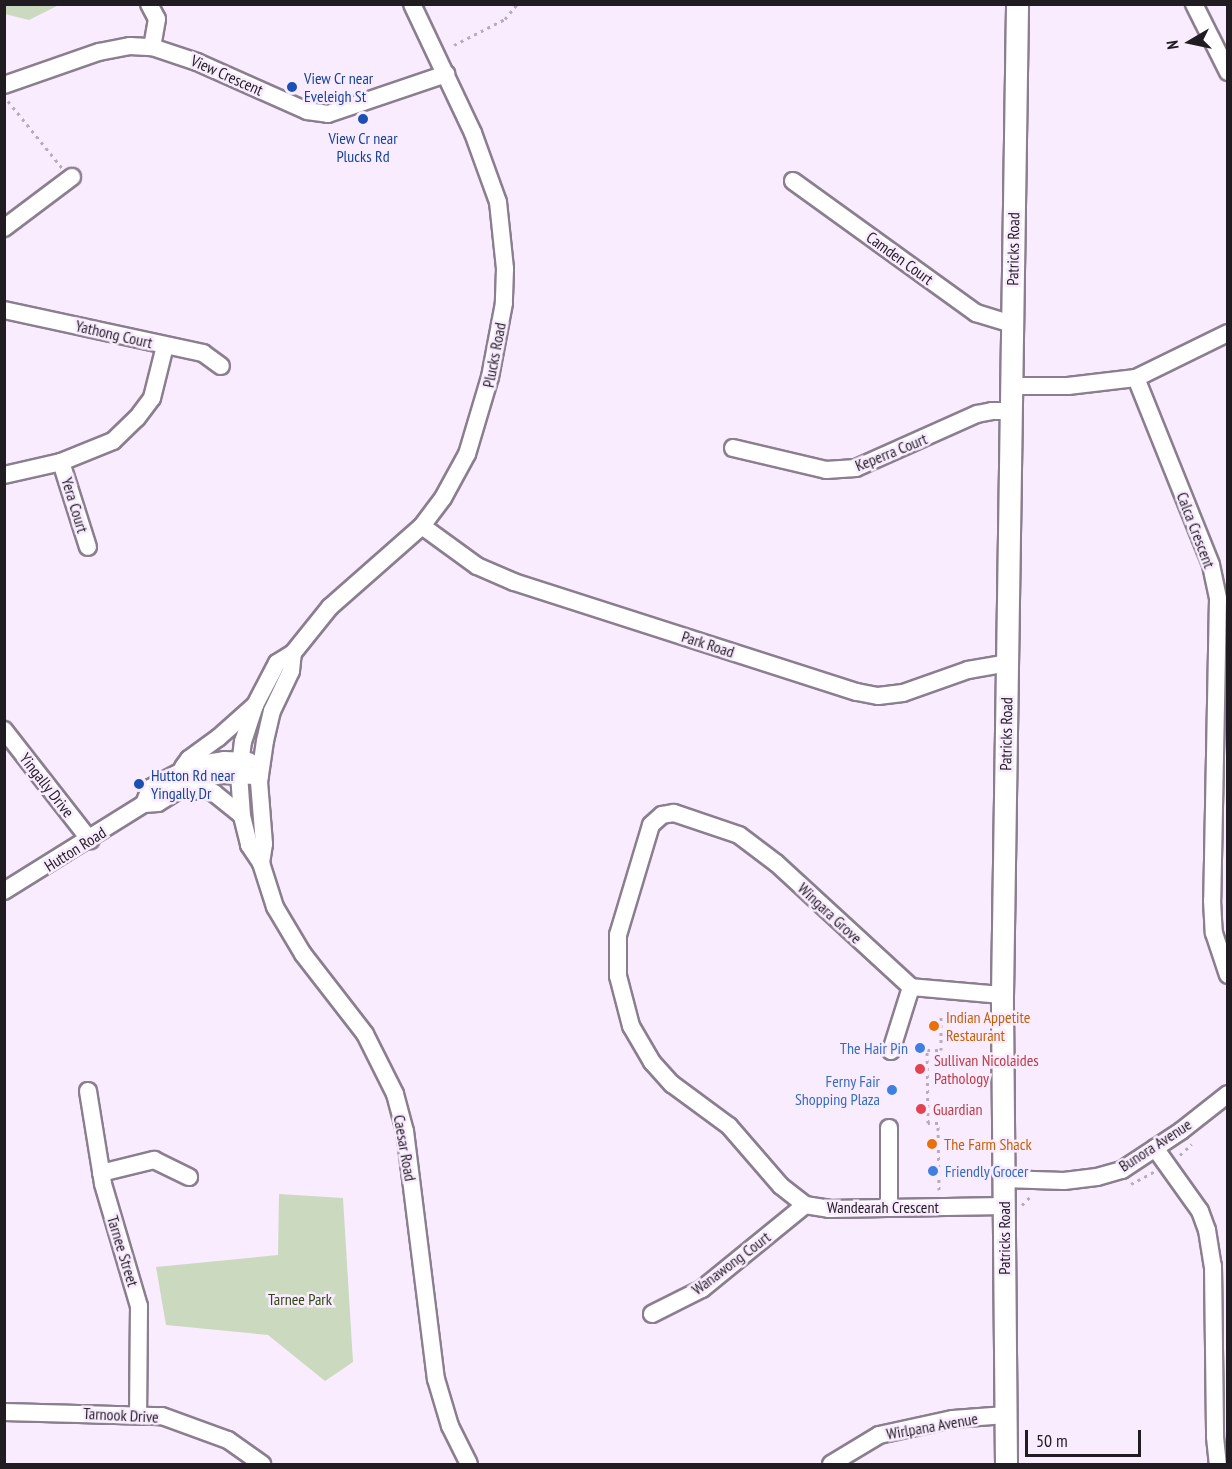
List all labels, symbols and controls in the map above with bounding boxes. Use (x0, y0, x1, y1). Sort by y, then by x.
north arrow (1160, 12, 1220, 72)
text: N (1162, 39, 1183, 51)
street label: View Crescent (188, 51, 266, 99)
place label: View Cr near Eveleigh St (304, 68, 374, 106)
marker: View Cr near Eveleigh St (285, 80, 299, 94)
marker: View Cr near Plucks Rd (356, 112, 370, 126)
place label: View Cr near Plucks Rd (328, 128, 398, 166)
street label: Patricks Road (1003, 212, 1023, 286)
street label: Camden Court (863, 227, 937, 289)
street label: Yathong Court (74, 316, 154, 352)
street label: Plucks Road (478, 321, 510, 389)
street label: Keperra Court (852, 429, 930, 475)
street label: Yera Court (58, 475, 92, 535)
street label: Calca Crescent (1173, 489, 1219, 571)
street label: Park Road (679, 626, 737, 662)
street label: Patricks Road (996, 697, 1016, 771)
street label: Yingally Drive (16, 749, 78, 821)
place label: Hutton Rd near Yingally Dr (151, 765, 235, 803)
marker: Hutton Rd near Yingally Dr (132, 777, 146, 791)
street label: Hutton Road (41, 823, 109, 875)
street label: Wingara Grove (794, 879, 866, 947)
place label: Indian Appetite Restaurant (946, 1007, 1031, 1045)
marker: Indian Appetite Restaurant (927, 1019, 941, 1033)
place label: The Hair Pin (840, 1038, 908, 1058)
marker: The Hair Pin (913, 1041, 927, 1055)
place label: Sullivan Nicolaides Pathology (934, 1050, 1039, 1088)
marker: Sullivan Nicolaides Pathology (911, 1060, 929, 1078)
place label: Ferny Fair Shopping Plaza (795, 1071, 880, 1109)
marker: Ferny Fair Shopping Plaza (885, 1083, 899, 1097)
place label: Guardian (933, 1099, 982, 1119)
marker: Guardian (914, 1102, 928, 1116)
street label: Caesar Road (390, 1113, 420, 1183)
street label: Bunora Avenue (1115, 1114, 1195, 1176)
place label: The Farm Shack (944, 1134, 1032, 1154)
marker: The Farm Shack (925, 1137, 939, 1151)
place label: Friendly Grocer (945, 1161, 1029, 1181)
marker: Friendly Grocer (926, 1164, 940, 1178)
street label: Wandearah Crescent (827, 1197, 939, 1217)
street label: Patricks Road (994, 1201, 1014, 1275)
street label: Tarnee Street (103, 1213, 143, 1289)
street label: Wanawong Court (688, 1227, 774, 1299)
park label: Tarnee Park (268, 1289, 332, 1309)
street label: Tarnook Drive (83, 1403, 159, 1427)
street label: Wirlpana Avenue (885, 1408, 979, 1444)
scale bar (1028, 1418, 1144, 1456)
text: 50 m (1036, 1429, 1068, 1452)

